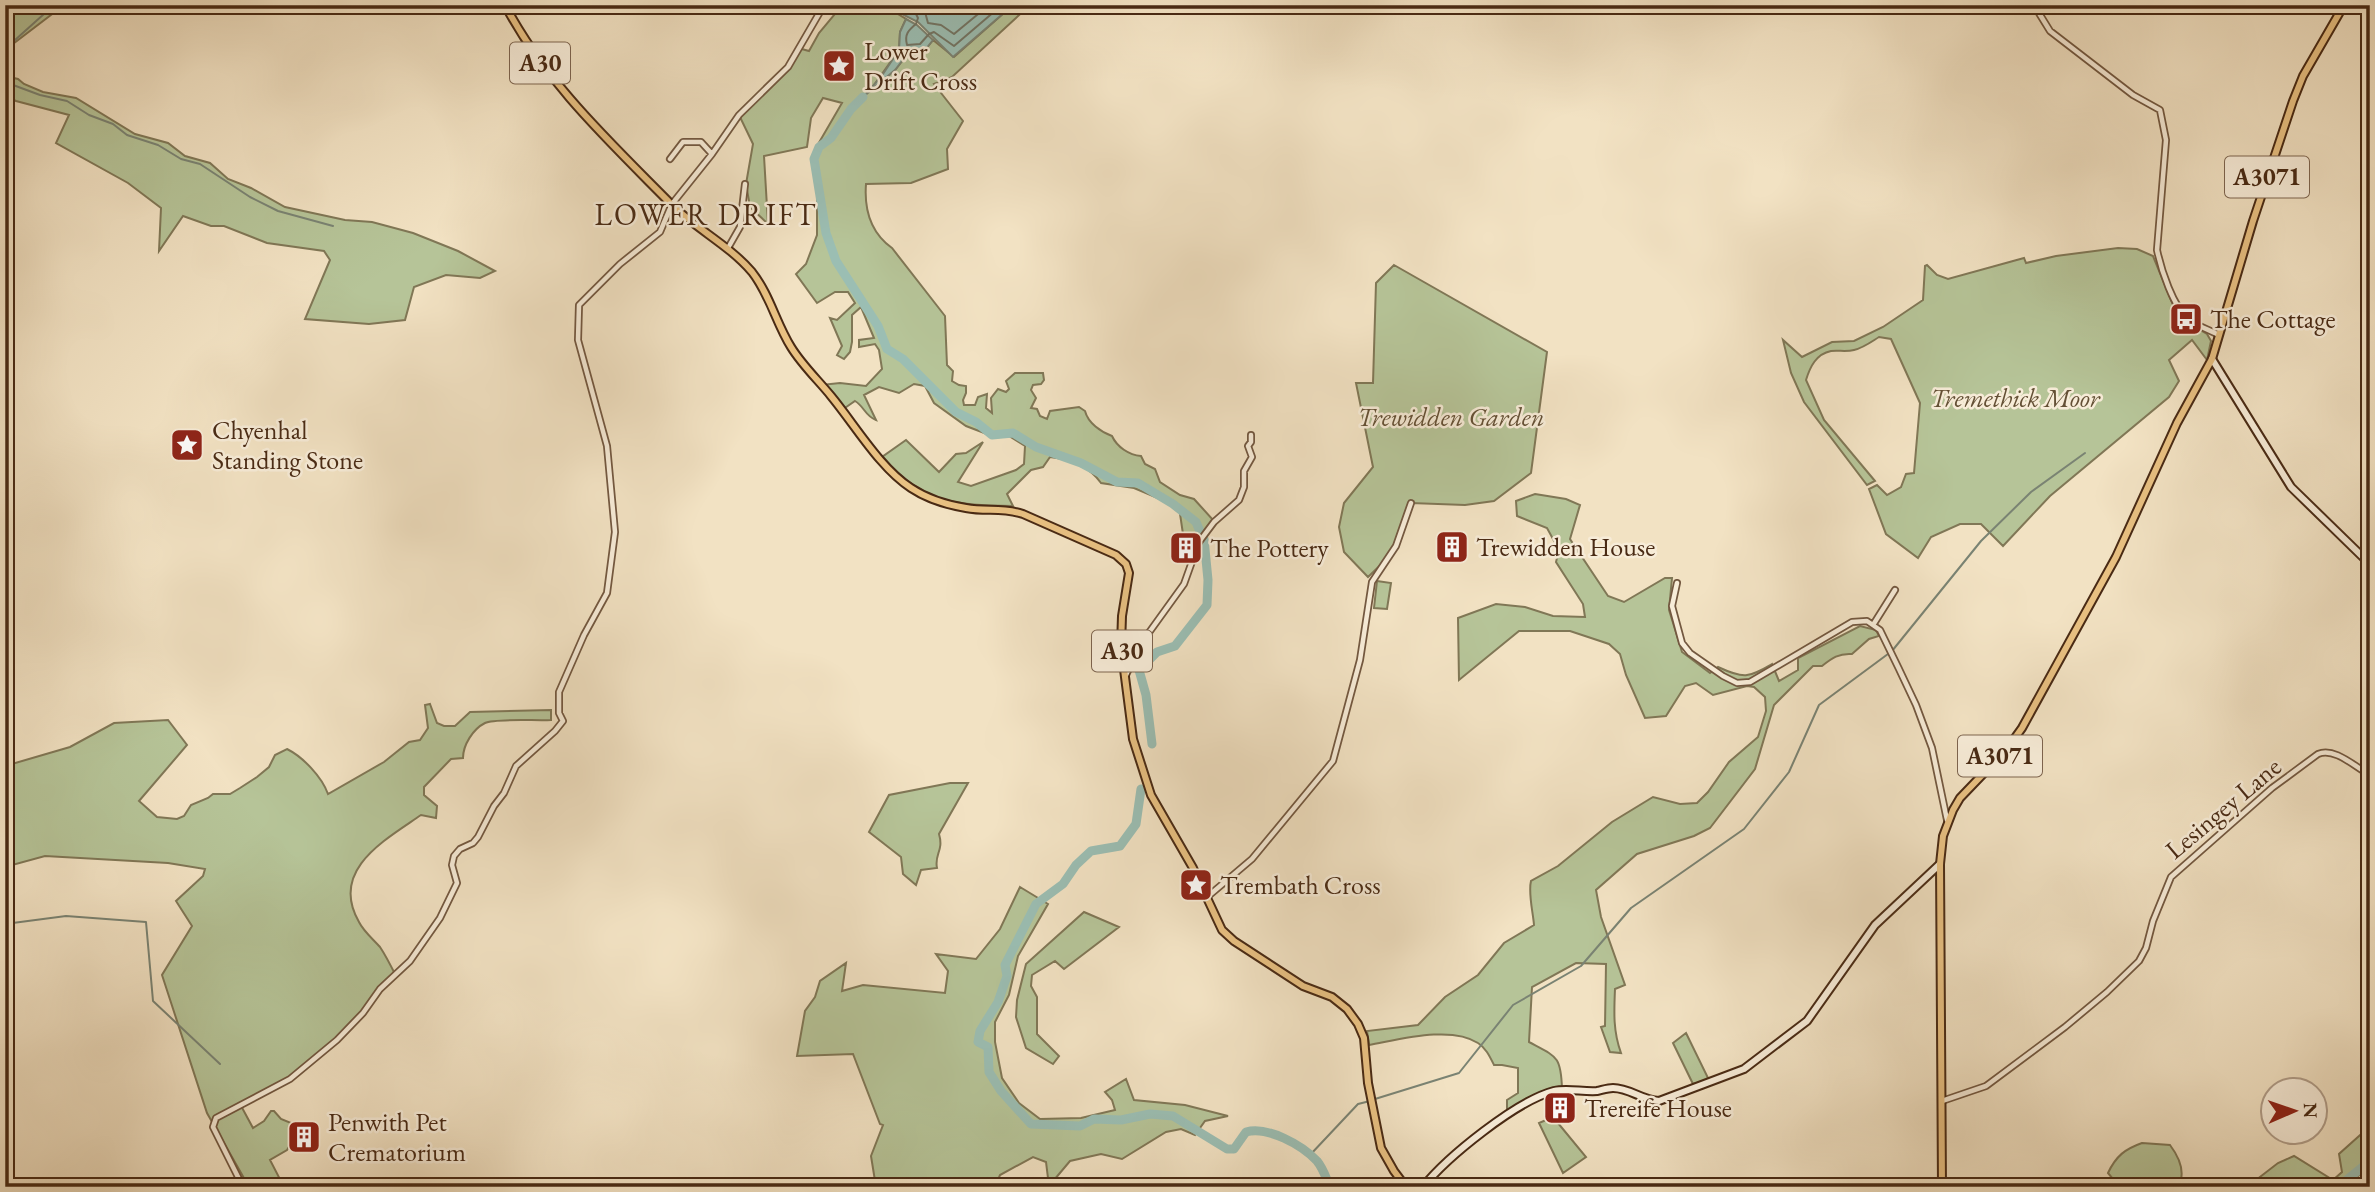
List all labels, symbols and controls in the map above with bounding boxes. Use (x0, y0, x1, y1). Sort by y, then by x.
place label: Lower Drift Cross (864, 34, 977, 98)
road number: A30 (510, 42, 570, 84)
place icon: Lower Drift Cross (820, 47, 858, 85)
road number: A3071 (2225, 156, 2309, 197)
district label: LOWER DRIFT (595, 195, 817, 234)
bus stop icon: The Cottage (2167, 300, 2205, 338)
place label: The Cottage (2210, 302, 2336, 336)
park label: Tremethick Moor (1930, 381, 2101, 415)
park label: Trewidden Garden (1358, 400, 1544, 434)
place label: Chyenhal Standing Stone (212, 413, 363, 477)
place icon: Chyenhal Standing Stone (168, 426, 206, 464)
building icon: Trewidden House (1433, 528, 1471, 566)
building icon: The Pottery (1167, 529, 1205, 567)
place label: Trewidden House (1476, 530, 1655, 564)
place label: The Pottery (1210, 531, 1329, 565)
road number: A30 (1092, 630, 1152, 672)
road number: A3071 (1958, 736, 2042, 776)
street label: Lesingey Lane (2158, 750, 2288, 866)
place icon: Trembath Cross (1177, 866, 1215, 904)
place label: Trembath Cross (1220, 868, 1381, 902)
north arrow (2260, 1076, 2330, 1146)
building icon: Trereife House (1541, 1089, 1579, 1127)
place label: Trereife House (1584, 1091, 1732, 1125)
text: N (2298, 1102, 2323, 1119)
place label: Penwith Pet Crematorium (328, 1105, 466, 1169)
building icon: Penwith Pet Crematorium (285, 1118, 323, 1156)

